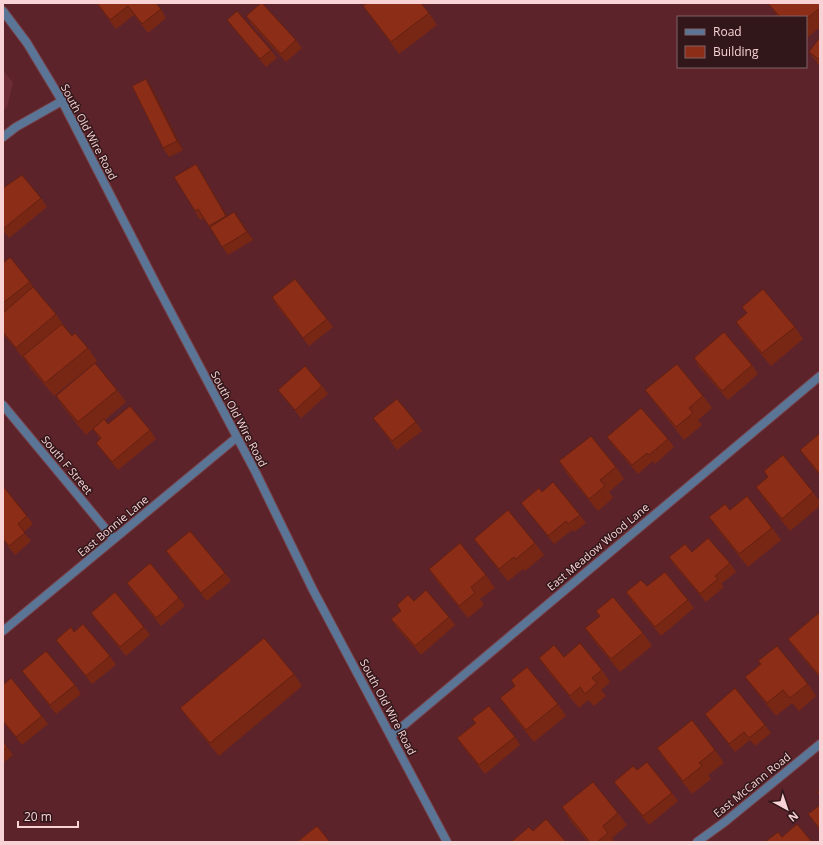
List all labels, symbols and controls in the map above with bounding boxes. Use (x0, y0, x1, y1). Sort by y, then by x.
legend (677, 16, 807, 68)
text: Road (713, 23, 742, 40)
text: Building (713, 43, 759, 60)
street label: South Old Wire Road (58, 81, 121, 182)
street label: South Old Wire Road (208, 368, 271, 469)
street label: South F Street (38, 432, 96, 497)
street label: East Bonnie Lane (74, 492, 151, 560)
street label: East Meadow Wood Lane (543, 499, 652, 594)
street label: South Old Wire Road (357, 656, 420, 757)
street label: East McCann Road (710, 749, 793, 820)
north arrow (767, 789, 807, 829)
scale bar (18, 803, 78, 829)
text: 20 m (24, 808, 52, 825)
text: N (785, 808, 802, 826)

